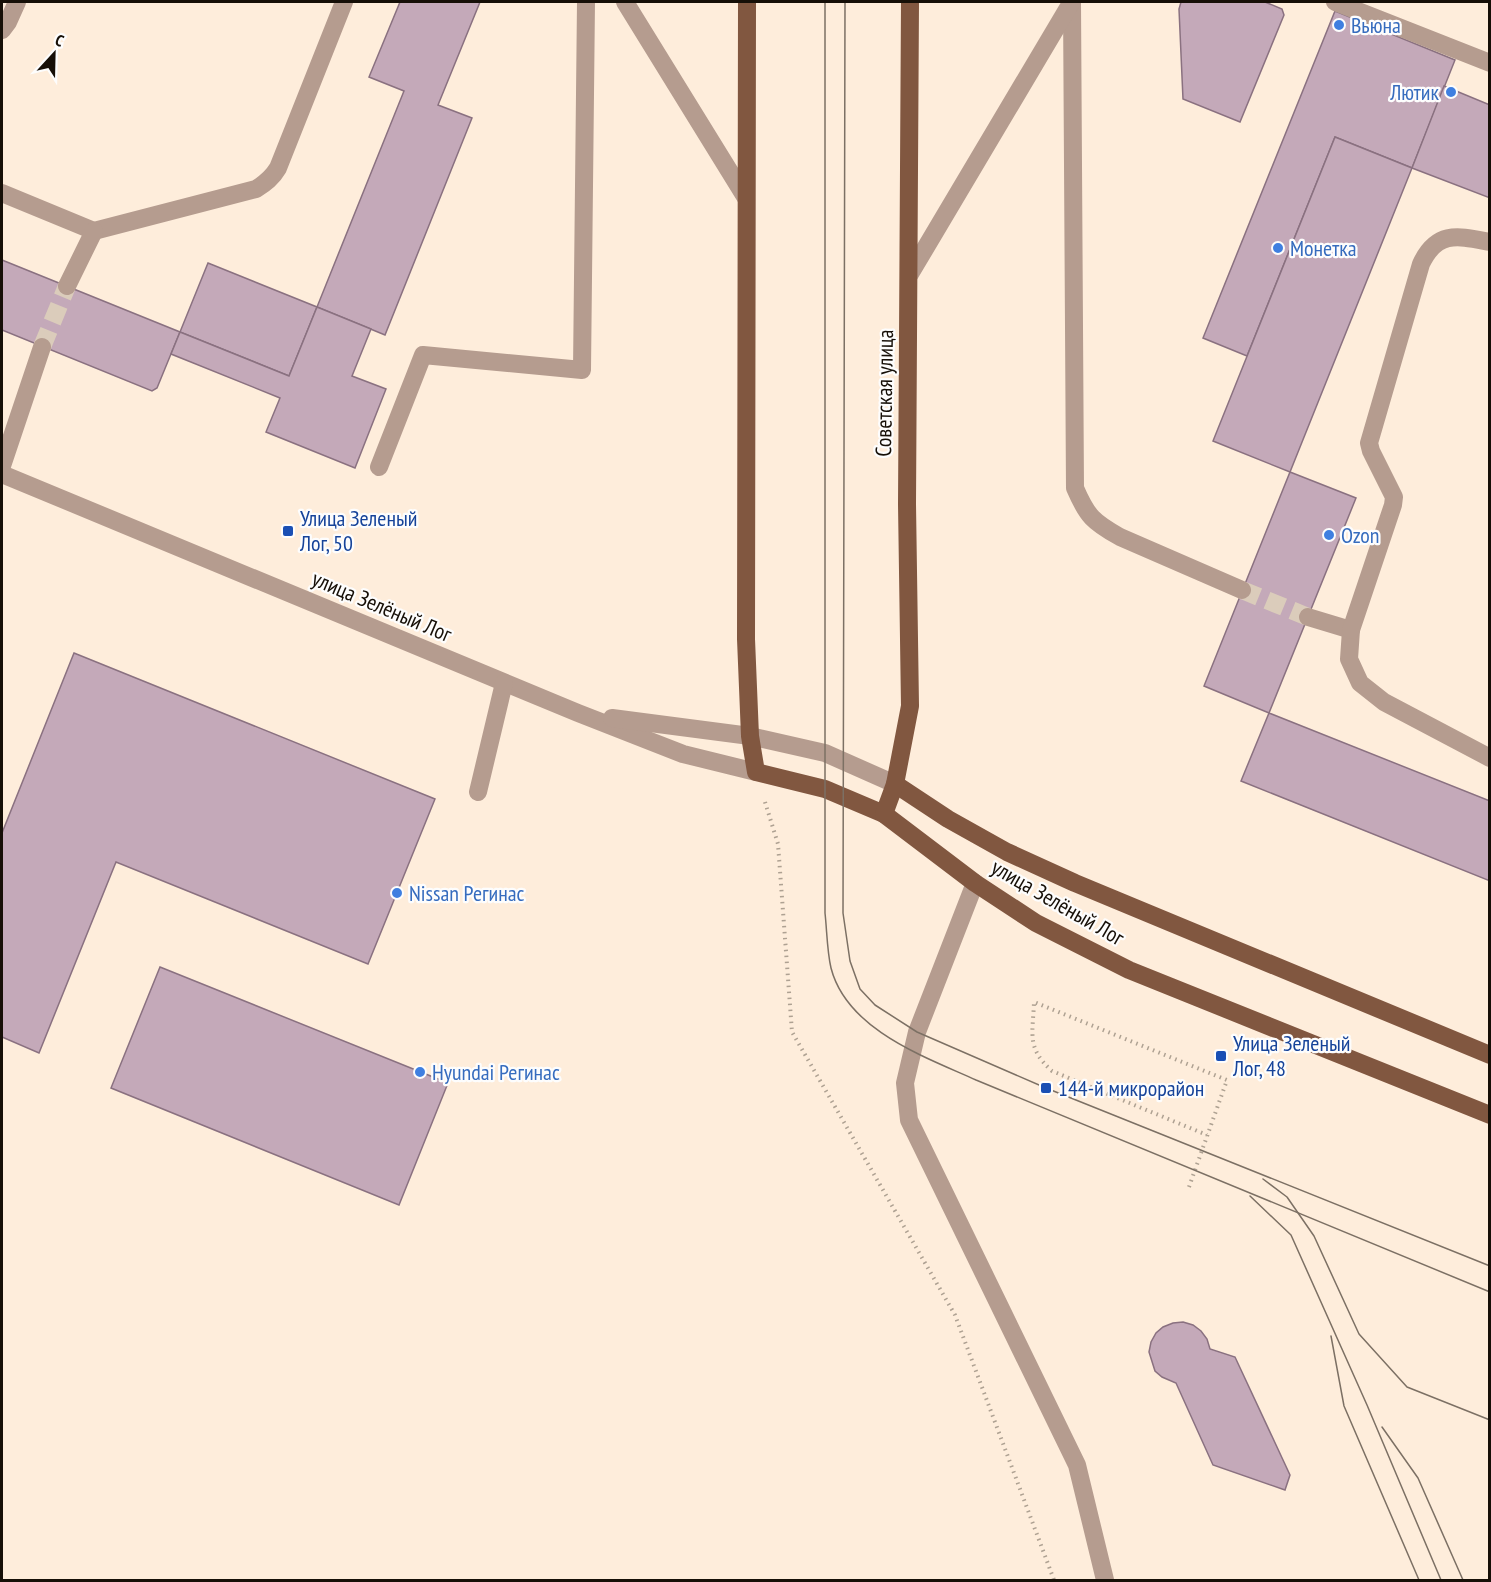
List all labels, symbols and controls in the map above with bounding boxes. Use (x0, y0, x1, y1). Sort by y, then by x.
place label: Вьюна (1351, 11, 1401, 39)
marker: Вьюна (1332, 18, 1346, 32)
north arrow (24, 24, 84, 84)
text: С (52, 29, 67, 51)
place label: Лютик (1389, 78, 1439, 106)
marker: Лютик (1444, 85, 1458, 99)
place label: Монетка (1290, 234, 1357, 262)
marker: Монетка (1271, 241, 1285, 255)
street label: Советская улица (869, 329, 899, 457)
place label: Улица Зеленый Лог, 50 (299, 504, 417, 557)
place label: Ozon (1341, 521, 1380, 549)
marker: Улица Зеленый Лог, 50 (281, 524, 295, 538)
marker: Ozon (1322, 528, 1336, 542)
street label: улица Зелёный Лог (308, 564, 456, 648)
street label: улица Зелёный Лог (987, 853, 1130, 952)
place label: Nissan Регинас (409, 879, 524, 907)
marker: Nissan Регинас (390, 886, 404, 900)
place label: Улица Зеленый Лог, 48 (1232, 1029, 1350, 1082)
marker: Улица Зеленый Лог, 48 (1214, 1049, 1228, 1063)
place label: Hyundai Регинас (432, 1058, 560, 1086)
marker: Hyundai Регинас (413, 1065, 427, 1079)
place label: 144-й микрорайон (1058, 1074, 1204, 1102)
marker: 144-й микрорайон (1039, 1081, 1053, 1095)

